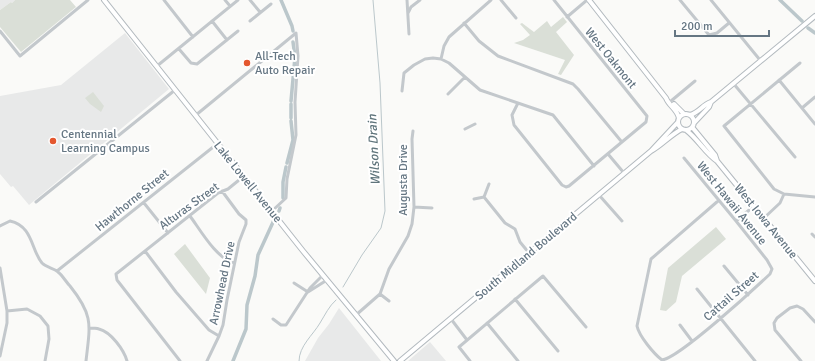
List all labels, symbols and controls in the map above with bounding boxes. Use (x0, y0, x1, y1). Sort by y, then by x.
scale bar (675, 12, 769, 38)
text: 200 m (681, 19, 713, 34)
street label: West Oakmont (581, 25, 640, 92)
place label: All-Tech Auto Repair (255, 49, 316, 78)
marker: All-Tech Auto Repair (242, 58, 252, 68)
water label: Wilson Drain (364, 113, 384, 186)
place label: Centennial Learning Campus (61, 127, 150, 156)
marker: Centennial Learning Campus (48, 136, 58, 146)
street label: Lake Lowell Avenue (210, 139, 285, 226)
street label: Augusta Drive (396, 144, 411, 216)
street label: West Hawaii Avenue (693, 158, 770, 248)
street label: Hawthorne Street (92, 166, 172, 235)
street label: Alturas Street (156, 180, 222, 233)
street label: West Iowa Avenue (731, 181, 800, 262)
street label: South Midland Boulevard (472, 209, 580, 304)
street label: Arrowhead Drive (206, 240, 239, 326)
street label: Cattail Street (701, 268, 762, 324)

